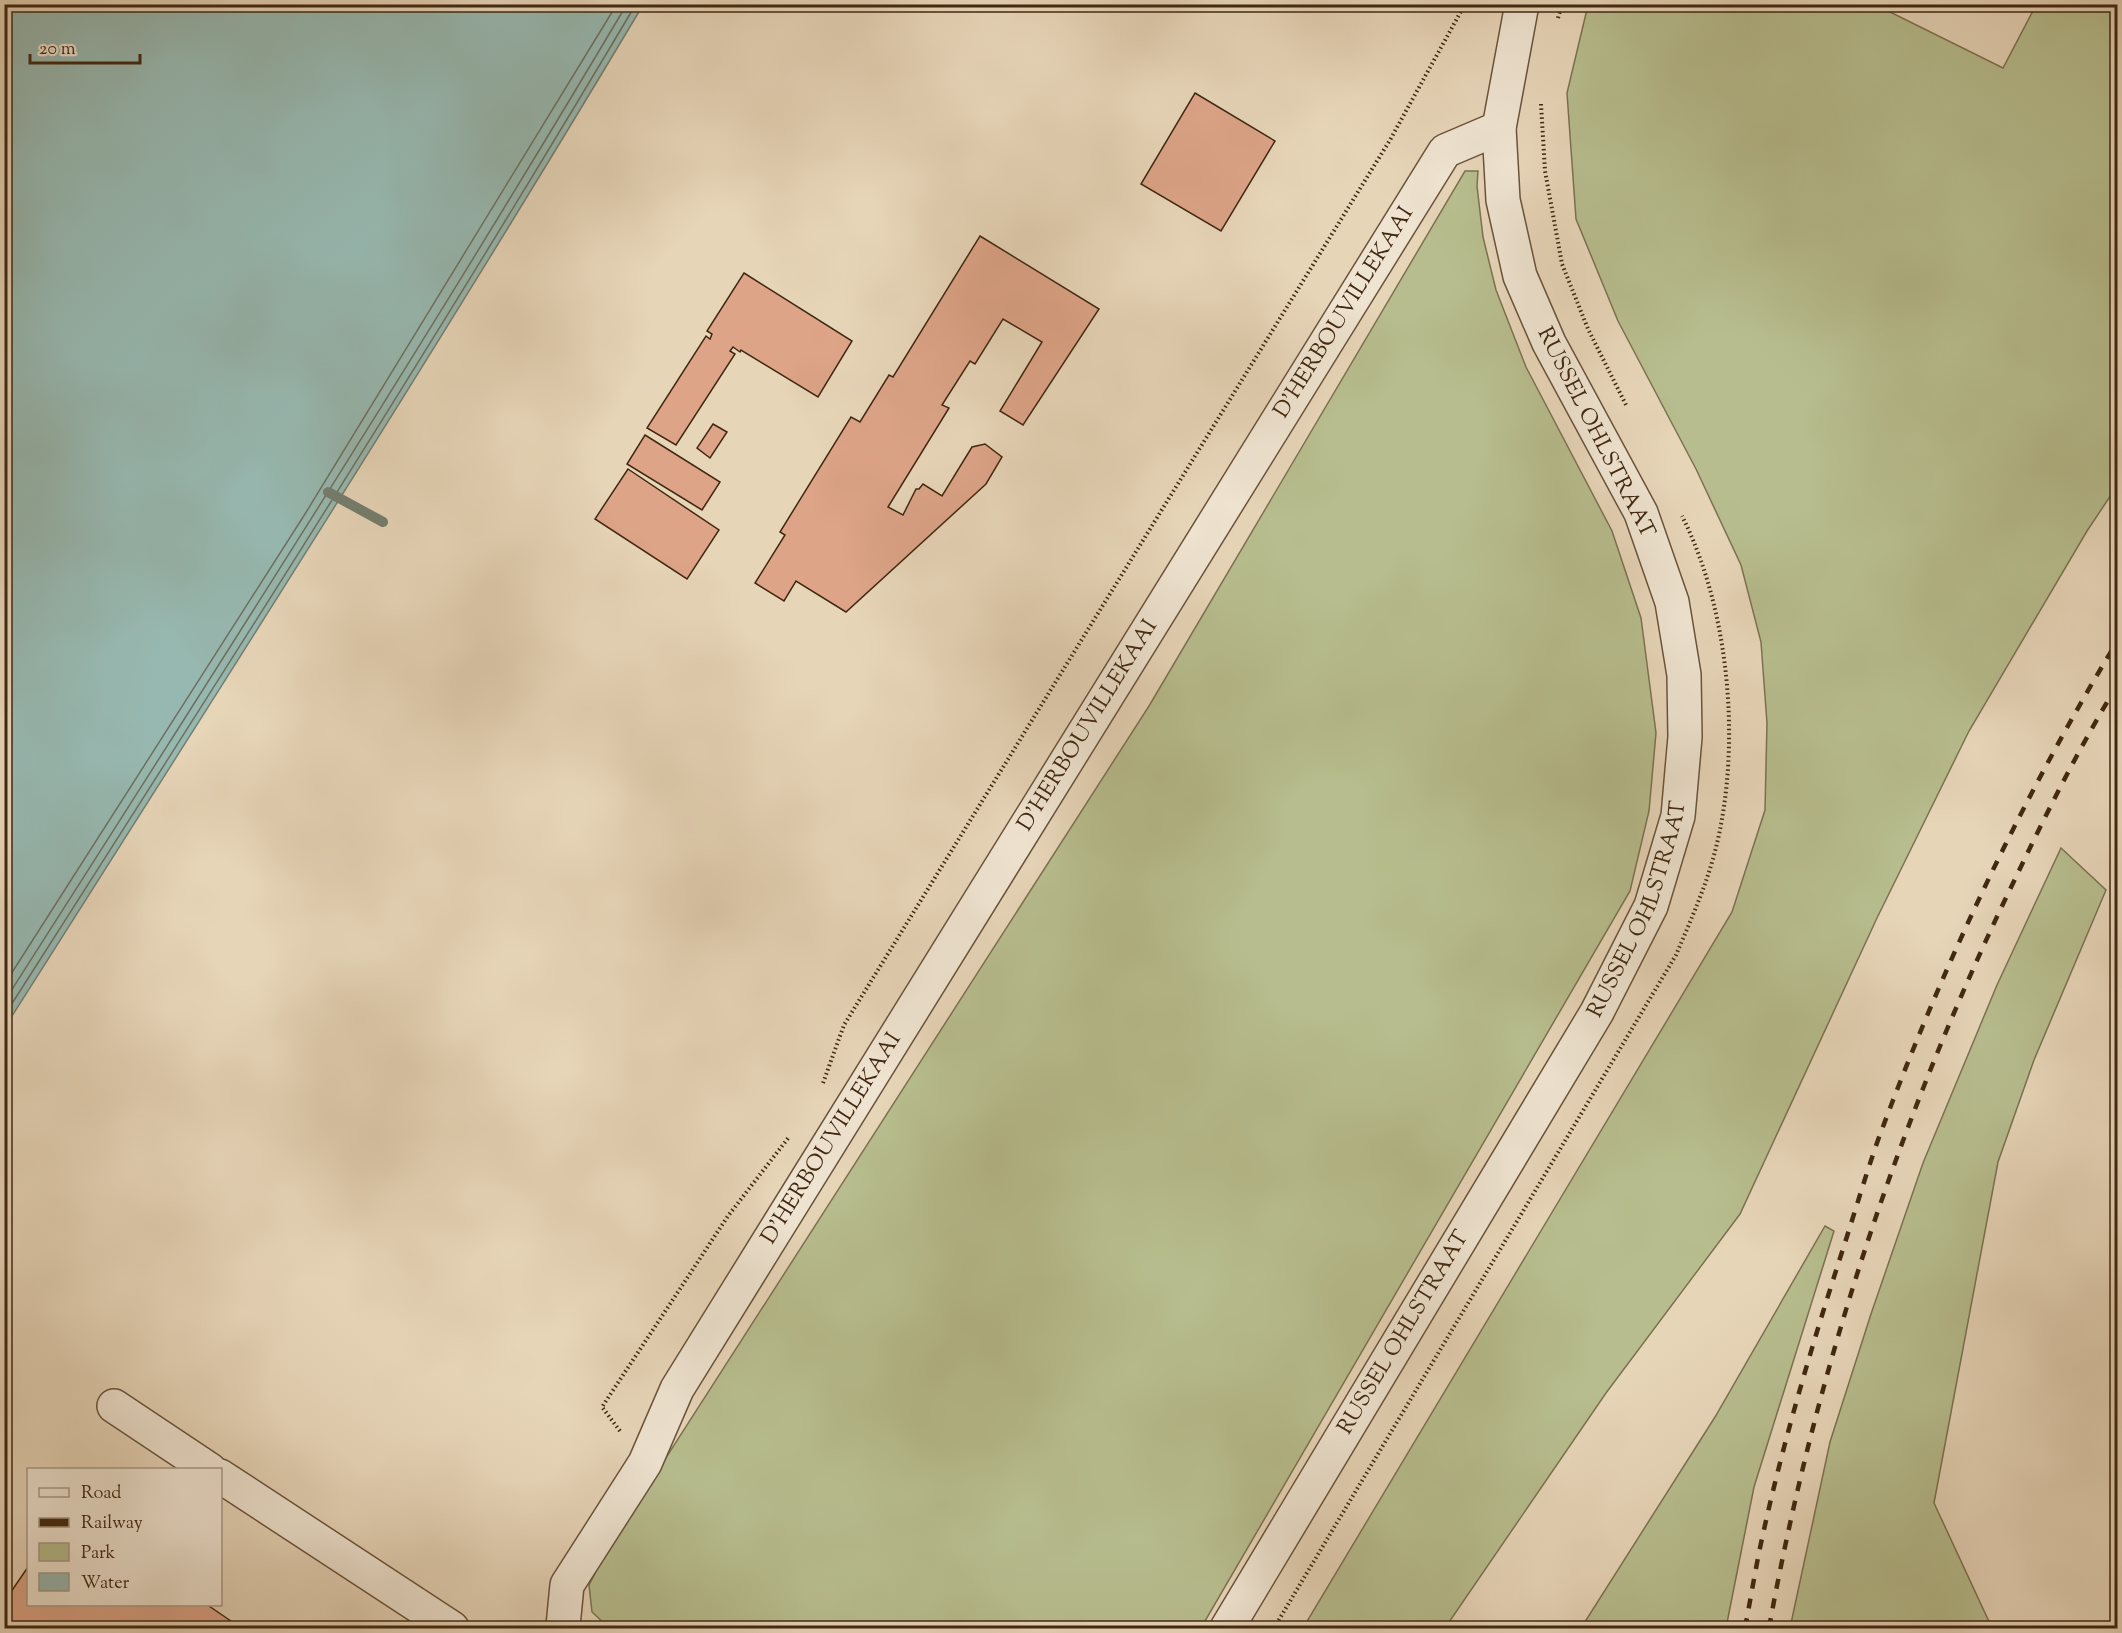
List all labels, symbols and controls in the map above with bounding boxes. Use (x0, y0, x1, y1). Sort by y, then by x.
scale bar (30, 27, 140, 65)
text: 20 m (39, 37, 76, 63)
street label: D'HERBOUVILLEKAAI (1267, 201, 1423, 425)
street label: RUSSEL OHLSTRAAT (1528, 322, 1662, 545)
street label: D'HERBOUVILLEKAAI (1010, 614, 1166, 838)
street label: RUSSEL OHLSTRAAT (1580, 799, 1695, 1024)
street label: D'HERBOUVILLEKAAI (754, 1027, 910, 1251)
street label: RUSSEL OHLSTRAAT (1330, 1224, 1478, 1441)
legend (27, 1468, 222, 1606)
text: Road (81, 1481, 121, 1507)
text: Railway (81, 1511, 143, 1537)
text: Park (81, 1541, 116, 1567)
text: Water (81, 1571, 130, 1597)

